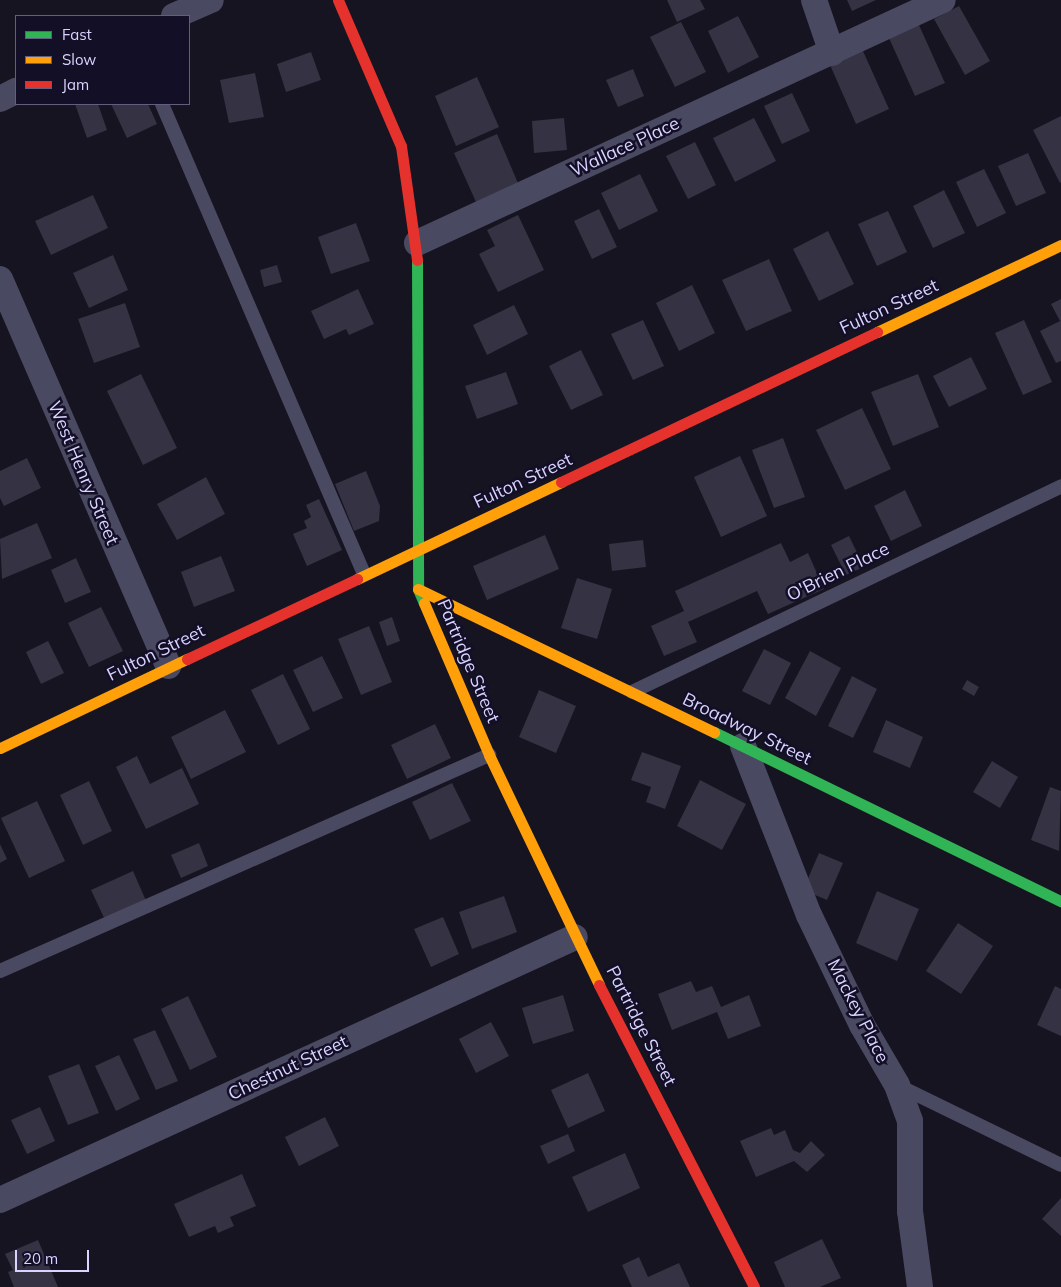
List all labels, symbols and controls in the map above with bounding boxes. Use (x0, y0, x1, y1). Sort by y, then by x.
legend (15, 15, 190, 105)
text: Fast (62, 25, 92, 44)
text: Slow (62, 50, 96, 69)
text: Jam (62, 75, 89, 94)
street label: Wallace Place (567, 112, 683, 182)
street label: Fulton Street (836, 275, 942, 339)
street label: West Henry Street (43, 398, 123, 548)
street label: Fulton Street (470, 449, 576, 513)
street label: O'Brien Place (783, 538, 893, 606)
street label: Partridge Street (432, 596, 504, 726)
street label: Fulton Street (104, 620, 208, 686)
street label: Broadway Street (679, 688, 815, 770)
street label: Mackey Place (823, 956, 893, 1066)
street label: Partridge Street (601, 962, 681, 1090)
street label: Chestnut Street (225, 1031, 351, 1105)
scale bar (18, 1240, 91, 1272)
text: 20 m (23, 1249, 58, 1268)

